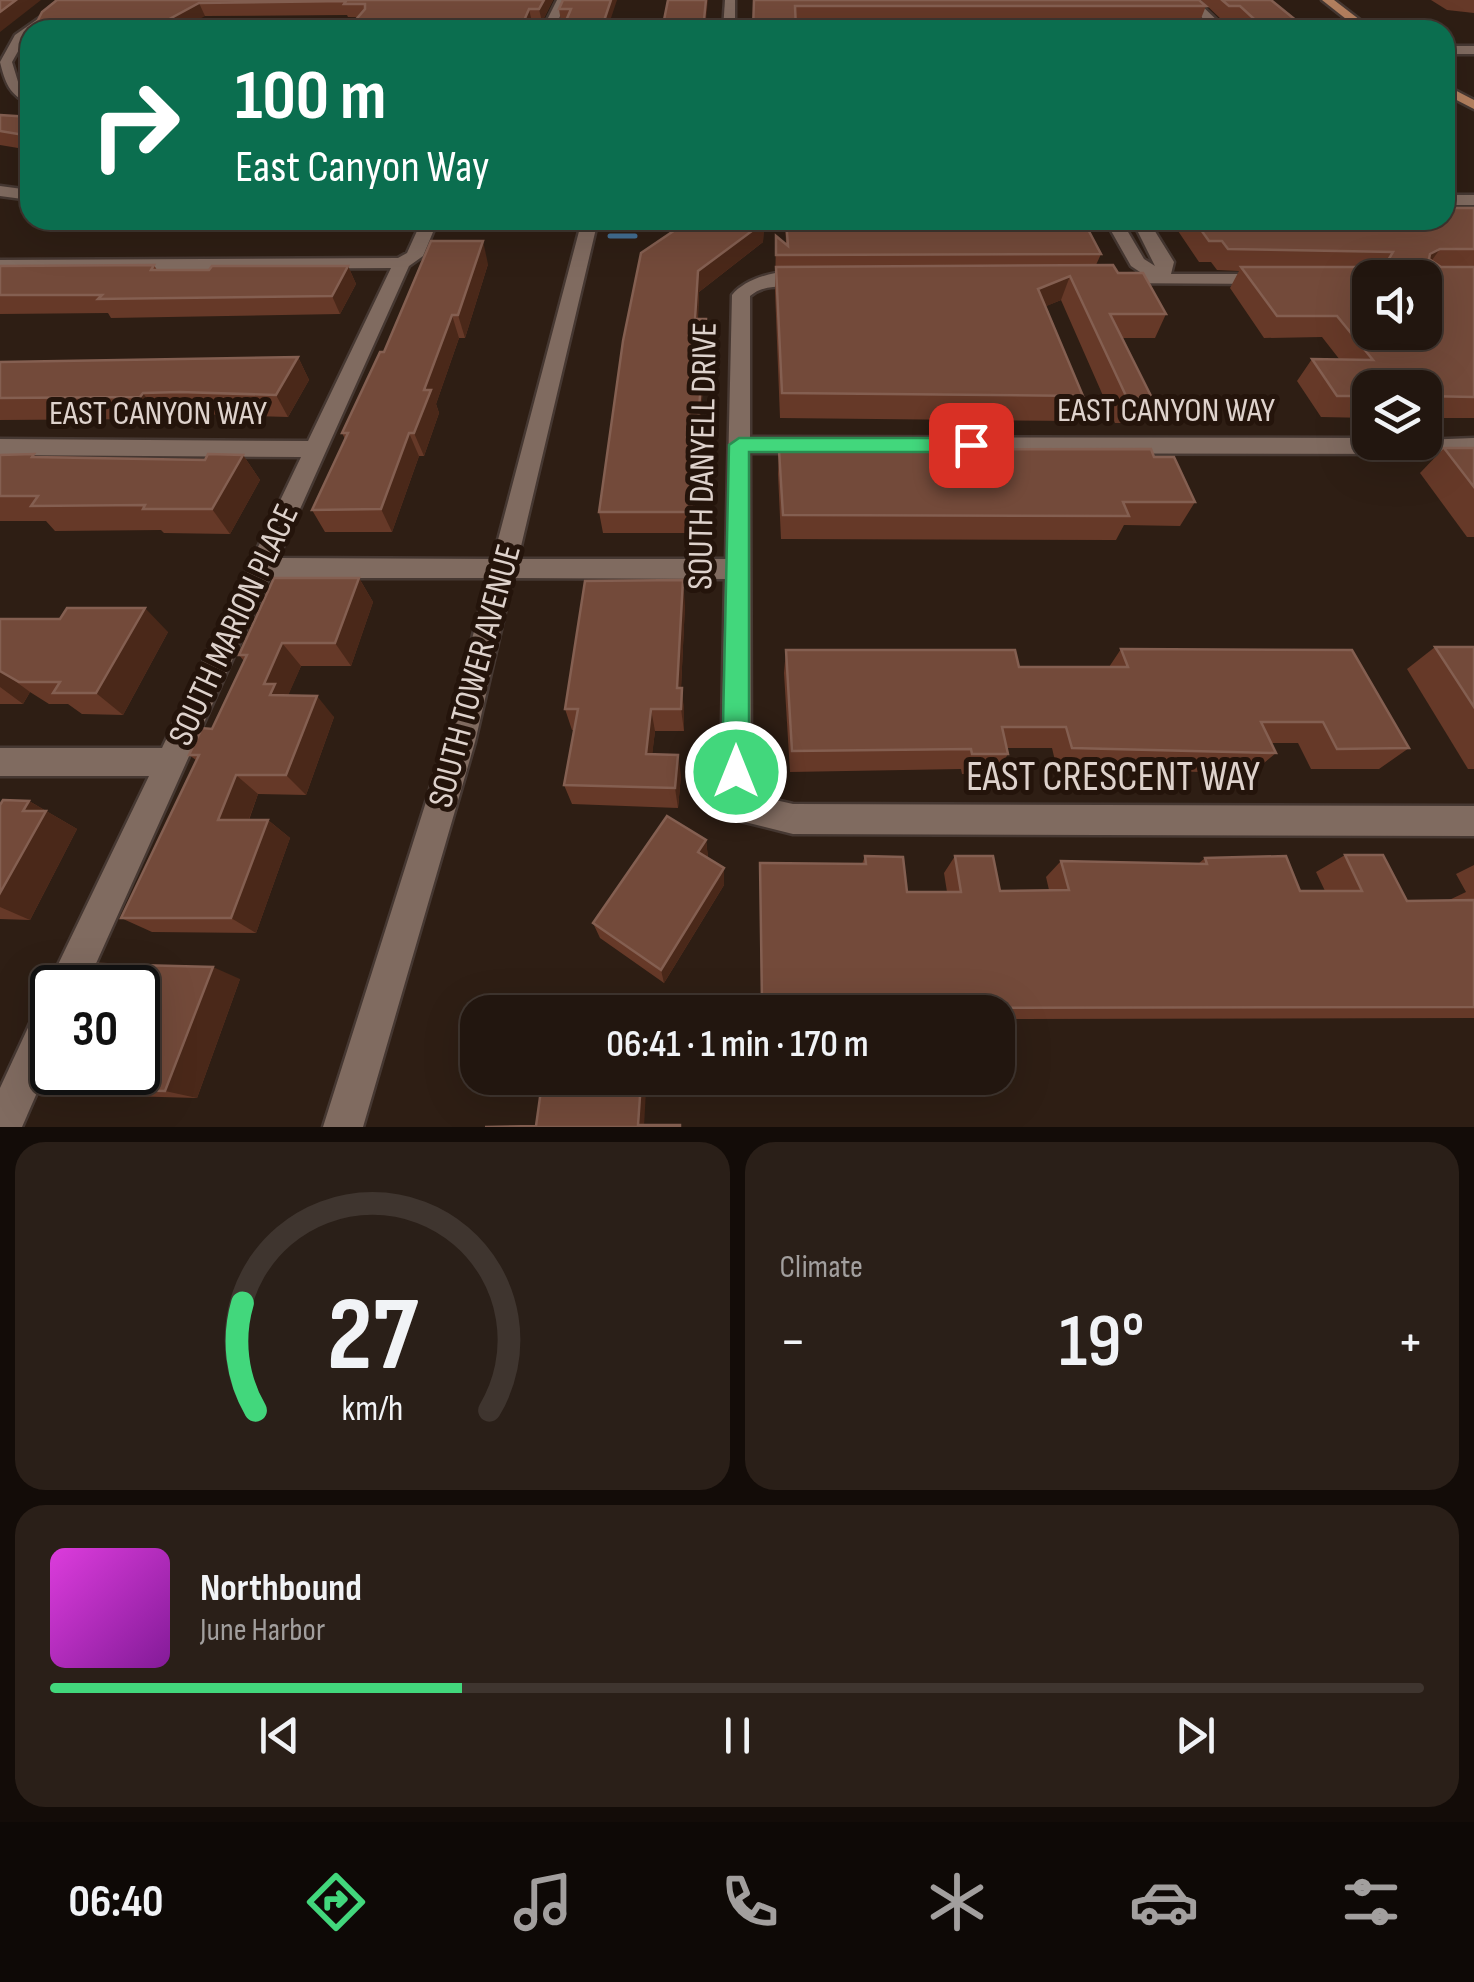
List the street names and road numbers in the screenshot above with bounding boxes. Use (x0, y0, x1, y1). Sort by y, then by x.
street label: SOUTH DANYELL DRIVE (679, 322, 727, 590)
street label: EAST CANYON WAY (1057, 389, 1275, 432)
street label: EAST CANYON WAY (49, 392, 267, 435)
street label: SOUTH MARION PLACE (159, 498, 309, 752)
street label: SOUTH TOWER AVENUE (419, 540, 531, 812)
street label: EAST CRESCENT WAY (966, 752, 1261, 803)

